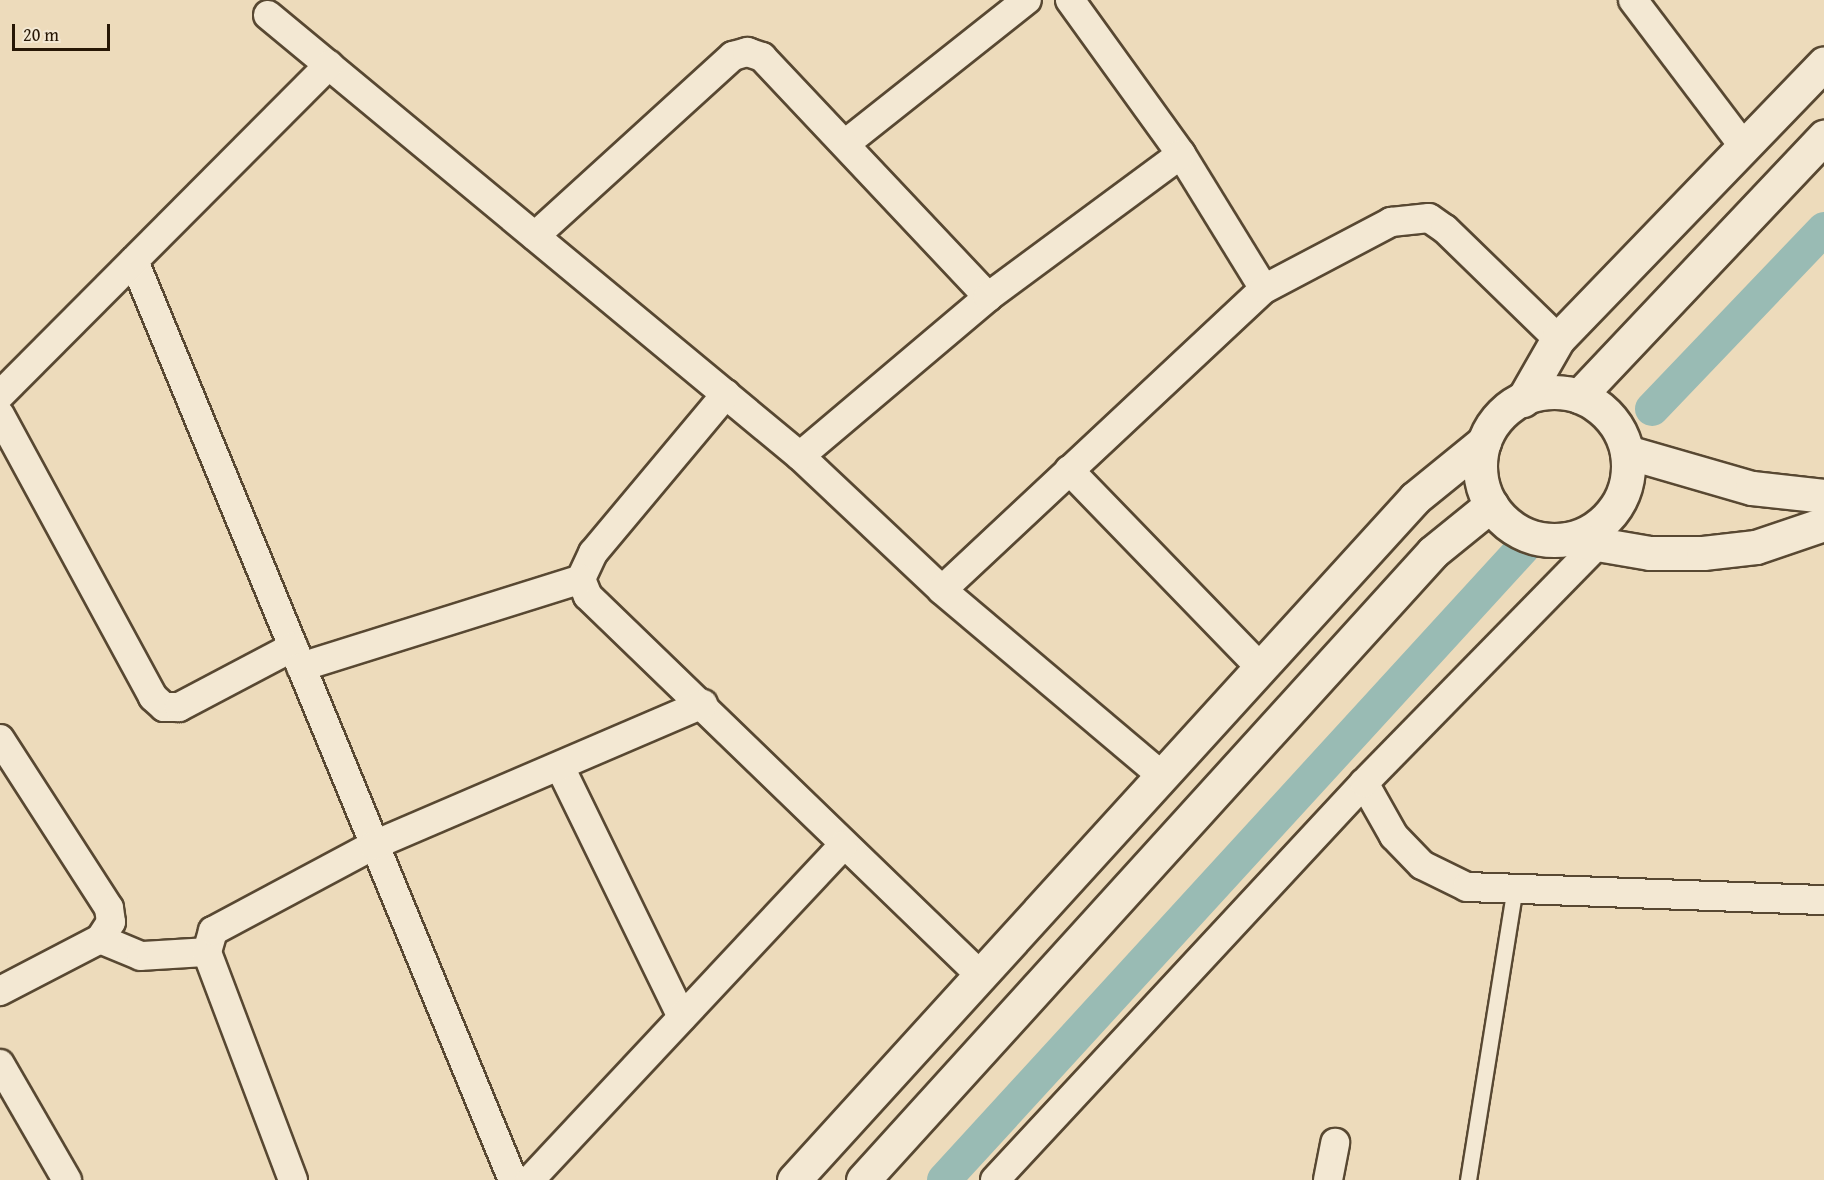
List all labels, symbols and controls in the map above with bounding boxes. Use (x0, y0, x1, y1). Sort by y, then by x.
scale bar (15, 12, 112, 50)
text: 20 m (23, 21, 59, 48)

